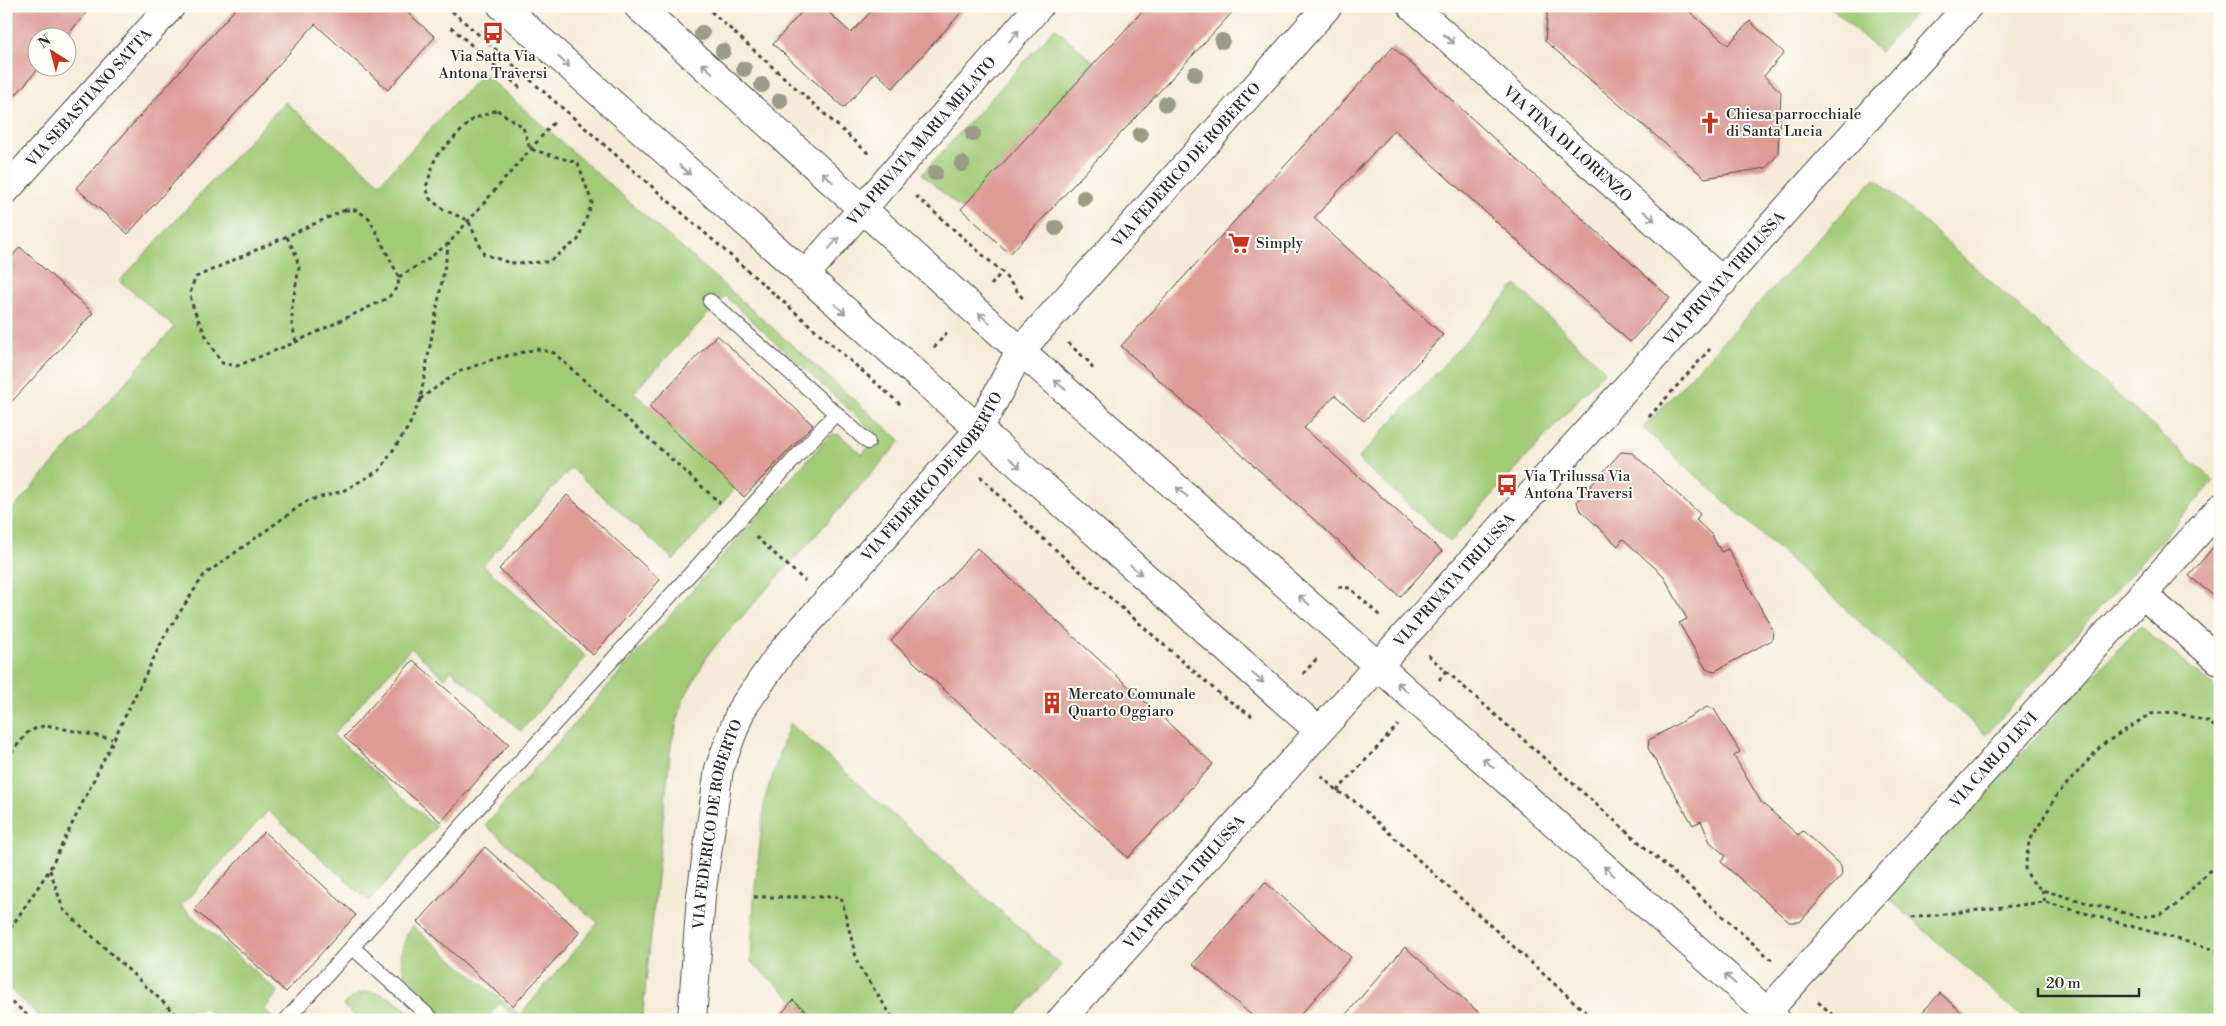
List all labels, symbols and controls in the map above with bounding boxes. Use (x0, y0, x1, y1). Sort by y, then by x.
bus stop icon: Via Satta Via Antona Traversi (480, 20, 506, 46)
street label: VIA SEBASTIANO SATTA (21, 25, 155, 171)
north arrow (28, 28, 78, 78)
one-way arrow (1008, 30, 1019, 43)
one-way arrow (1442, 33, 1455, 44)
place label: Via Satta Via Antona Traversi (437, 47, 548, 83)
street label: VIA PRIVATA MARIA MELATO (843, 53, 1001, 231)
one-way arrow (558, 56, 571, 68)
one-way arrow (700, 62, 713, 74)
street label: VIA FEDERICO DE ROBERTO (1108, 79, 1265, 252)
street label: VIA TINA DI LORENZO (1498, 82, 1636, 207)
place label: Chiesa parrocchiale di Santa Lucia (1726, 105, 1861, 141)
church icon: Chiesa parrocchiale di Santa Lucia (1697, 110, 1723, 136)
one-way arrow (679, 165, 692, 176)
one-way arrow (821, 171, 834, 183)
street label: VIA PRIVATA TRILUSSA (1659, 207, 1790, 350)
one-way arrow (1643, 210, 1656, 221)
supermarket icon: Simply (1226, 230, 1252, 256)
place label: Simply (1256, 234, 1304, 253)
one-way arrow (828, 237, 839, 250)
one-way arrow (834, 303, 847, 314)
one-way arrow (978, 313, 991, 324)
one-way arrow (1053, 380, 1066, 391)
street label: VIA FEDERICO DE ROBERTO (857, 389, 1007, 566)
one-way arrow (1008, 457, 1021, 468)
place label: Via Trilussa Via Antona Traversi (1523, 467, 1633, 503)
bus stop icon: Via Trilussa Via Antona Traversi (1494, 472, 1520, 498)
one-way arrow (1175, 487, 1188, 498)
street label: VIA PRIVATA TRILUSSA (1389, 509, 1520, 652)
one-way arrow (1130, 564, 1143, 576)
one-way arrow (1297, 594, 1310, 605)
one-way arrow (1252, 672, 1265, 683)
one-way arrow (1396, 681, 1409, 693)
place label: Mercato Comunale Quarto Oggiaro (1068, 685, 1196, 721)
building icon: Mercato Comunale Quarto Oggiaro (1039, 690, 1065, 716)
street label: VIA CARLO LEVI (1946, 708, 2042, 813)
street label: VIA FEDERICO DE ROBERTO (690, 717, 747, 931)
one-way arrow (1481, 757, 1494, 769)
street label: VIA PRIVATA TRILUSSA (1119, 811, 1250, 954)
one-way arrow (1603, 866, 1616, 877)
scale bar (2038, 966, 2140, 998)
one-way arrow (1724, 974, 1737, 985)
text: 20 m (2046, 974, 2081, 993)

